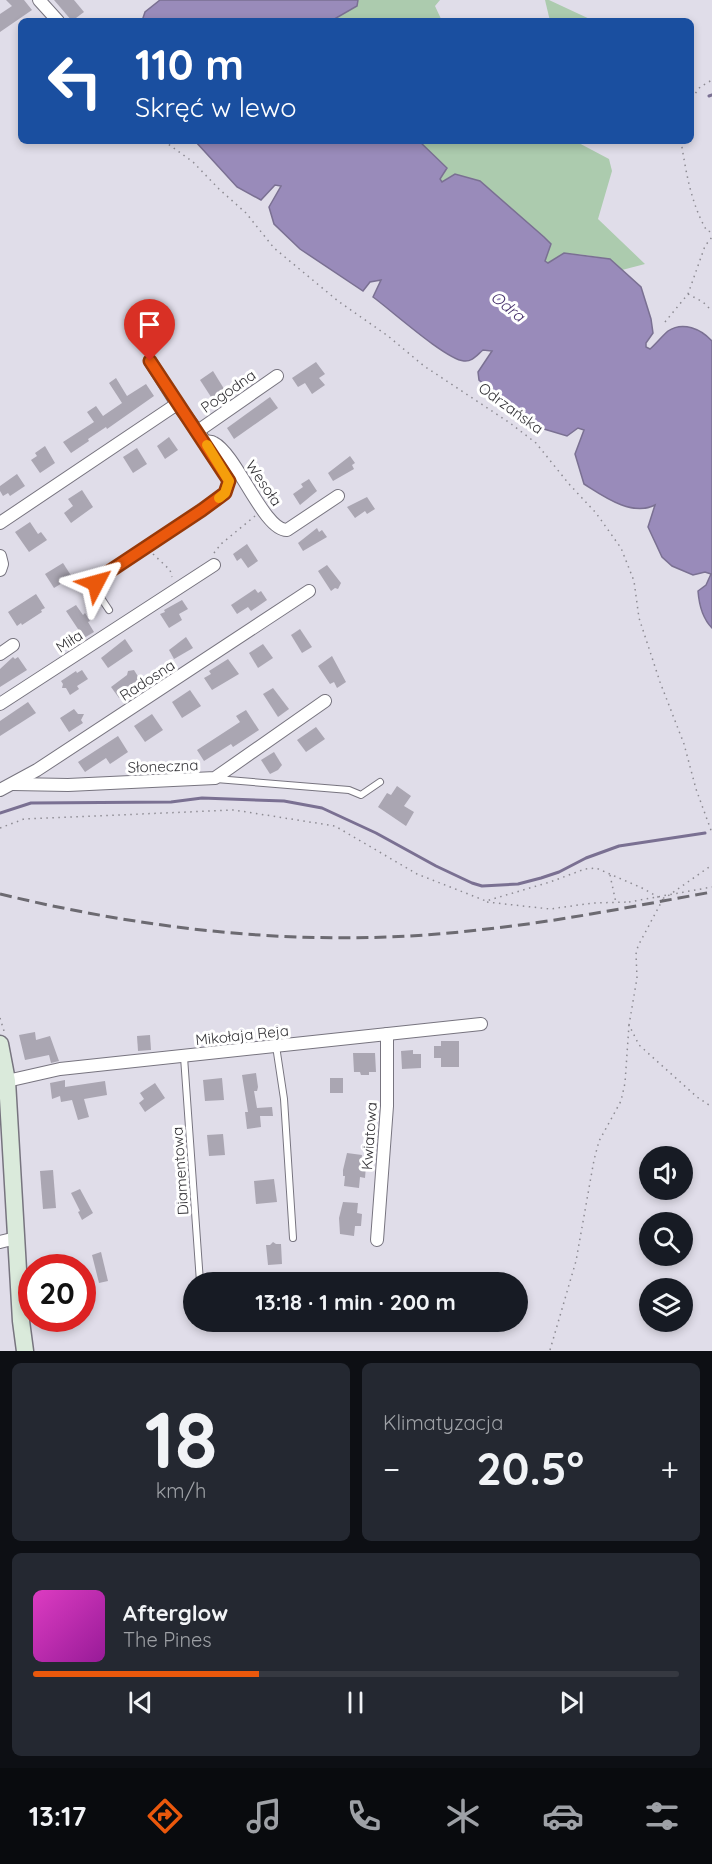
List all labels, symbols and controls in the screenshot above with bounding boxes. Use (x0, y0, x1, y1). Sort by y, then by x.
text: 110 m (135, 38, 244, 91)
icon: left (36, 42, 114, 120)
text: Skręć w lewo (135, 90, 297, 124)
water label: Odra (487, 286, 530, 326)
pin (124, 299, 175, 361)
icon: arrive (133, 308, 166, 341)
street label: Pogodna (197, 365, 259, 417)
street label: Odrzańska (475, 378, 547, 438)
street label: Wesoła (242, 456, 286, 510)
position arrow (64, 551, 128, 615)
street label: Miła (52, 625, 86, 657)
street label: Radosna (116, 655, 178, 705)
street label: Słoneczna (127, 755, 199, 777)
street label: Mikołaja Reja (194, 1021, 290, 1049)
street label: Kwiatowa (357, 1101, 381, 1171)
street label: Diamentowa (167, 1126, 193, 1216)
map controls (639, 1146, 693, 1332)
button: sound (639, 1146, 693, 1200)
button: search (639, 1212, 693, 1266)
speed limit sign: 20 (18, 1254, 96, 1332)
button: layers (639, 1278, 693, 1332)
text: 13:18 · 1 min · 200 m (255, 1288, 456, 1316)
text: 18 (144, 1390, 218, 1488)
text: Klimatyzacja (383, 1410, 503, 1435)
text: 20.5° (476, 1440, 584, 1496)
text: − (383, 1448, 400, 1489)
text: + (660, 1448, 679, 1489)
text: km/h (156, 1478, 206, 1503)
text: Afterglow (123, 1599, 228, 1627)
text: The Pines (123, 1627, 212, 1652)
icon: previous (124, 1686, 157, 1719)
icon: pause (339, 1686, 372, 1719)
icon: next (555, 1686, 588, 1719)
icon: directions (144, 1795, 186, 1837)
icon: music (243, 1795, 285, 1837)
icon: phone (343, 1795, 385, 1837)
icon: climate (442, 1795, 484, 1837)
icon: car (542, 1795, 584, 1837)
icon: filters (641, 1795, 683, 1837)
text: 13:17 (29, 1799, 86, 1833)

